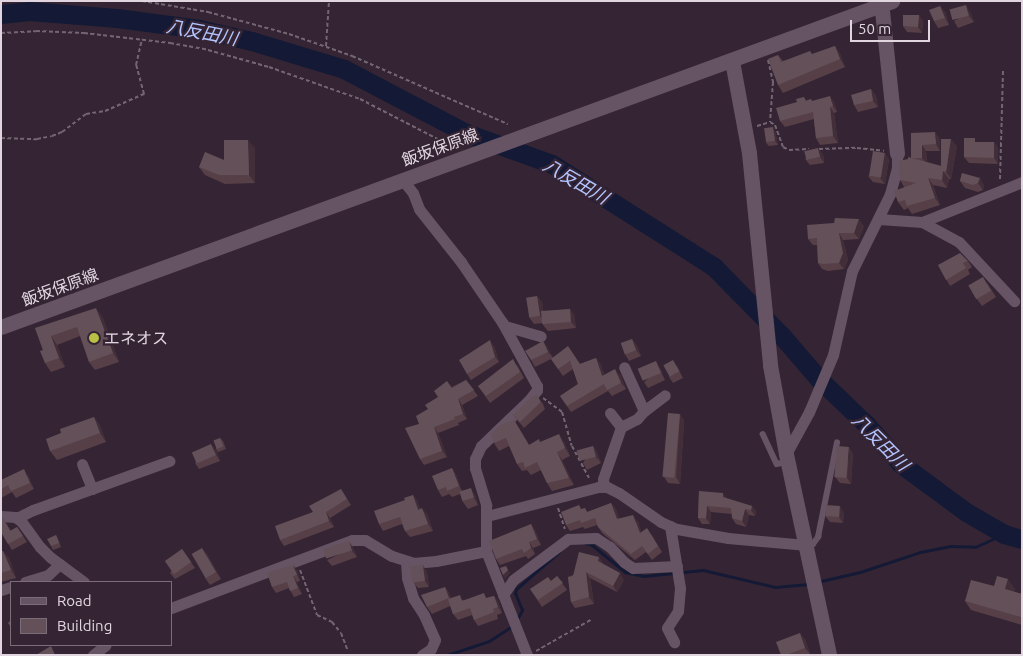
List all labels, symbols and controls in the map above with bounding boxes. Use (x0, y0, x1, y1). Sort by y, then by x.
scale bar (853, 10, 933, 42)
water label: 八反田川 (165, 15, 239, 49)
text: 50 m (858, 20, 891, 37)
street label: 飯坂保原線 (399, 124, 481, 170)
water label: 八反田川 (539, 154, 613, 208)
street label: 飯坂保原線 (19, 264, 101, 310)
place label: エネオス (104, 328, 168, 348)
marker: エネオス (88, 332, 100, 344)
water label: 八反田川 (848, 409, 914, 475)
legend (10, 581, 172, 646)
text: Road (57, 592, 92, 609)
text: Building (57, 617, 112, 634)

